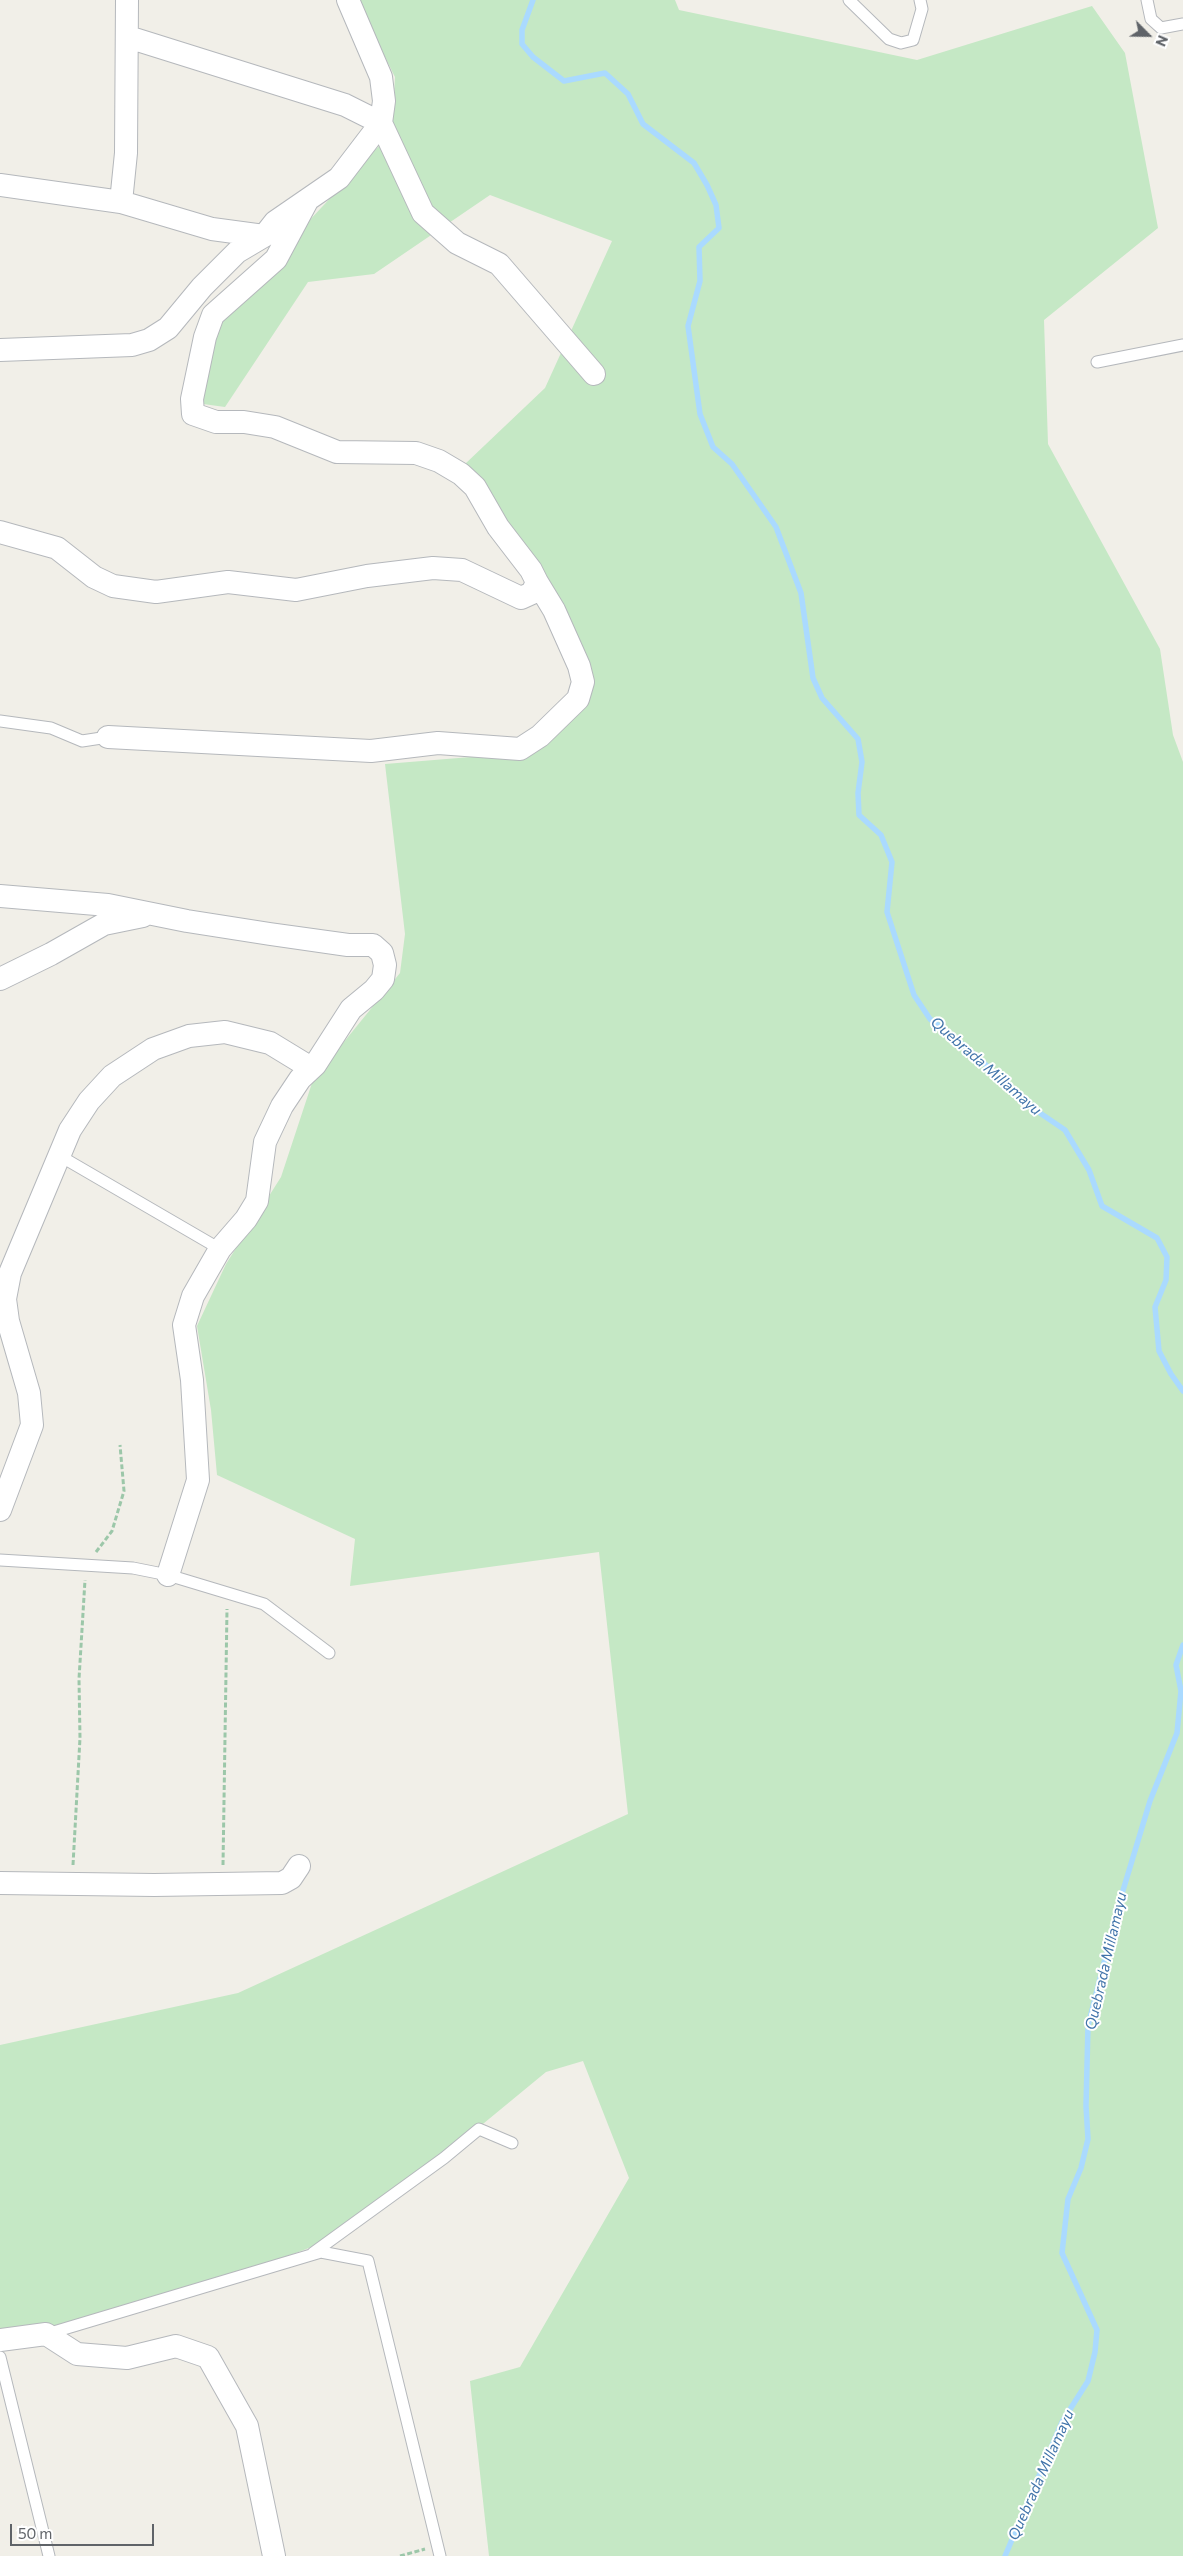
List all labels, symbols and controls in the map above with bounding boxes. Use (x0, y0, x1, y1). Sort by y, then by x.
north arrow (1123, 10, 1173, 60)
text: N (1152, 33, 1172, 49)
water label: Quebrada Millamayu (927, 1013, 1045, 1119)
water label: Quebrada Millamayu (1081, 1890, 1131, 2032)
water label: Quebrada Millamayu (1004, 2407, 1078, 2543)
scale bar (12, 2514, 156, 2546)
text: 50 m (18, 2524, 52, 2542)

